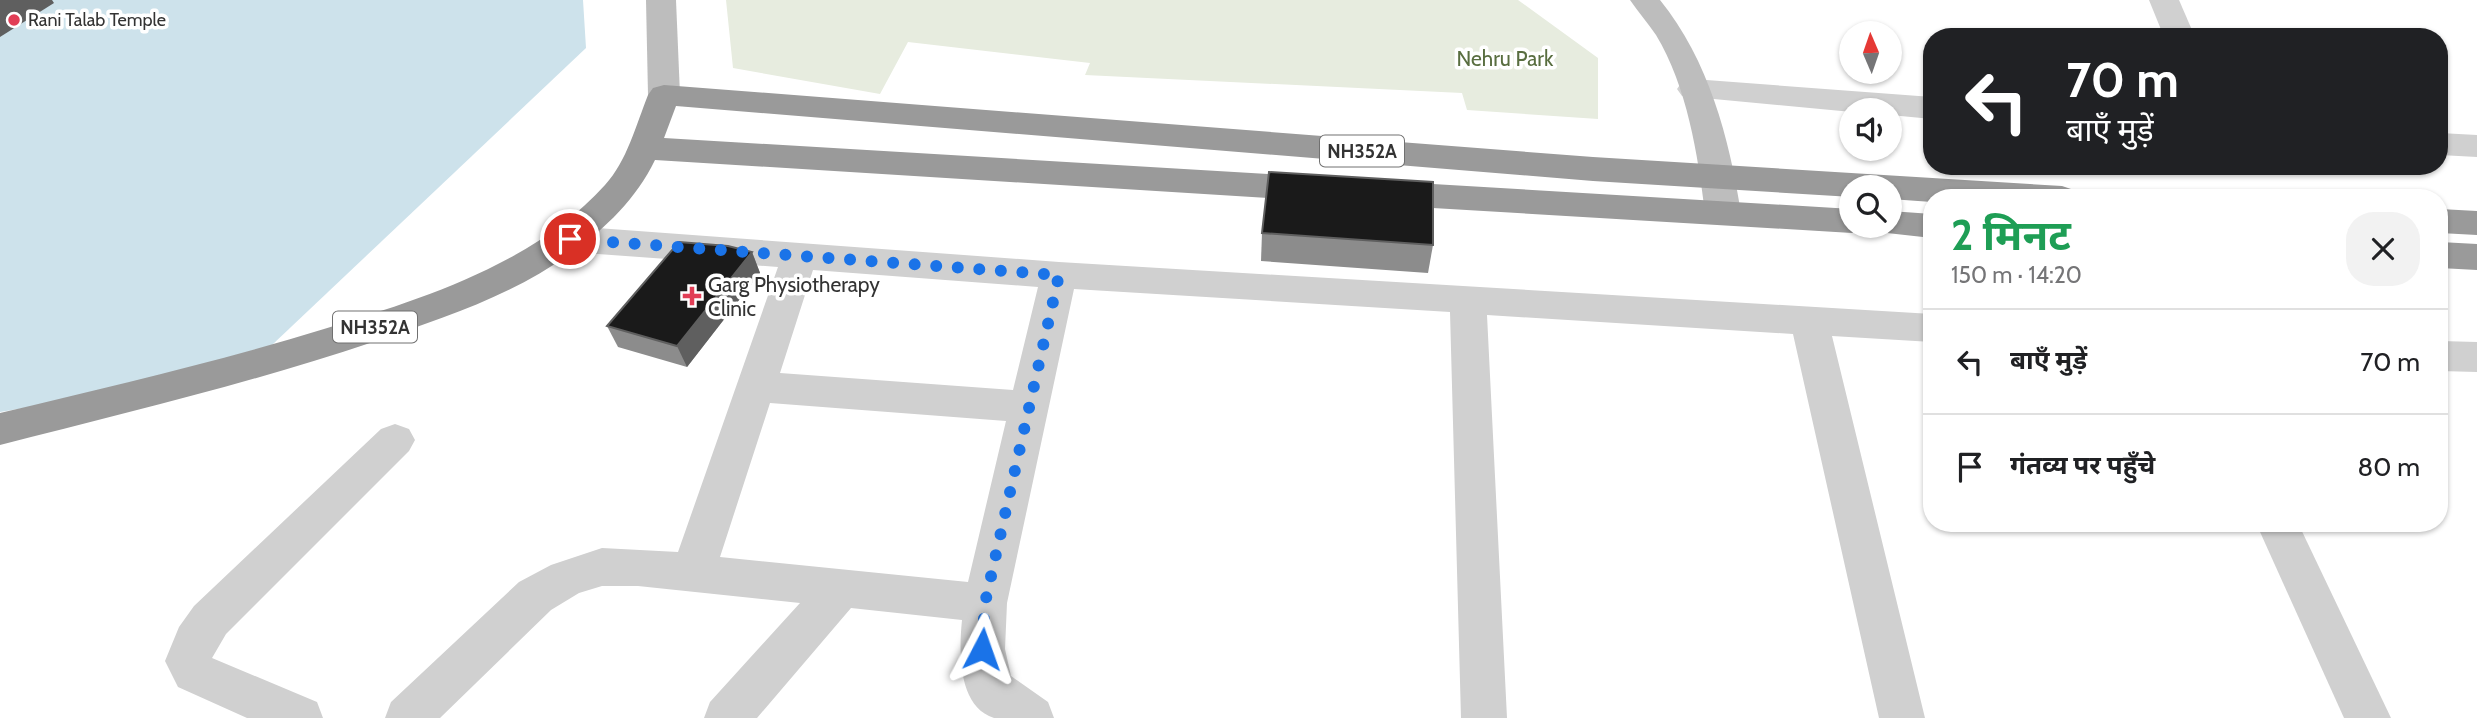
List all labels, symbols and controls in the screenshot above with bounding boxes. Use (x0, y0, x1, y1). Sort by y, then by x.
place label: Rani Talab Temple (28, 9, 166, 31)
marker: Rani Talab Temple (6, 12, 22, 28)
north arrow (1839, 21, 1902, 84)
map controls (1839, 21, 1902, 238)
park label: Nehru Park (1457, 46, 1554, 71)
text: 70 m (2066, 50, 2179, 109)
icon: left (1951, 56, 2042, 147)
button: sound (1839, 98, 1902, 161)
text: बाएँ मुड़ें (2066, 110, 2154, 149)
road number: NH352A (1320, 136, 1404, 167)
button: search (1839, 175, 1902, 238)
pin (540, 209, 600, 269)
text: 2 मिनट (1951, 209, 2071, 261)
button: close (2346, 212, 2420, 286)
icon: arrive (551, 220, 589, 258)
text: 150 m · 14:20 (1951, 261, 2082, 289)
place label: Garg Physiotherapy Clinic (708, 272, 880, 321)
marker: Garg Physiotherapy Clinic (682, 286, 702, 306)
road number: NH352A (333, 312, 417, 342)
icon: left (1951, 343, 1989, 381)
text: बाएँ मुड़ें (2010, 344, 2087, 376)
text: 70 m (2360, 346, 2420, 378)
icon: arrive (1951, 448, 1989, 486)
text: गंतव्य पर पहुँचे (2010, 449, 2155, 481)
text: 80 m (2357, 451, 2420, 483)
position arrow (945, 612, 1019, 686)

